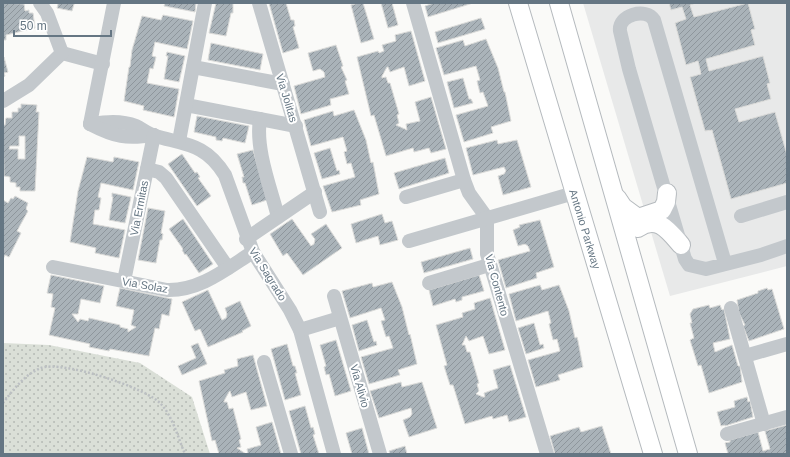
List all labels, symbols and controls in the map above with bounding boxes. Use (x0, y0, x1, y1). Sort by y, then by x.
scale bar (14, 12, 111, 38)
text: 50 m (20, 19, 47, 33)
street label: Via Jolitas (274, 72, 300, 124)
street label: Via Ermitas (128, 179, 150, 237)
street label: Antonio Parkway (567, 188, 603, 271)
street label: Via Sagrado (247, 245, 289, 303)
street label: Via Contento (483, 253, 511, 317)
street label: Via Solaz (121, 275, 169, 295)
street label: Via Alivio (348, 363, 372, 409)

